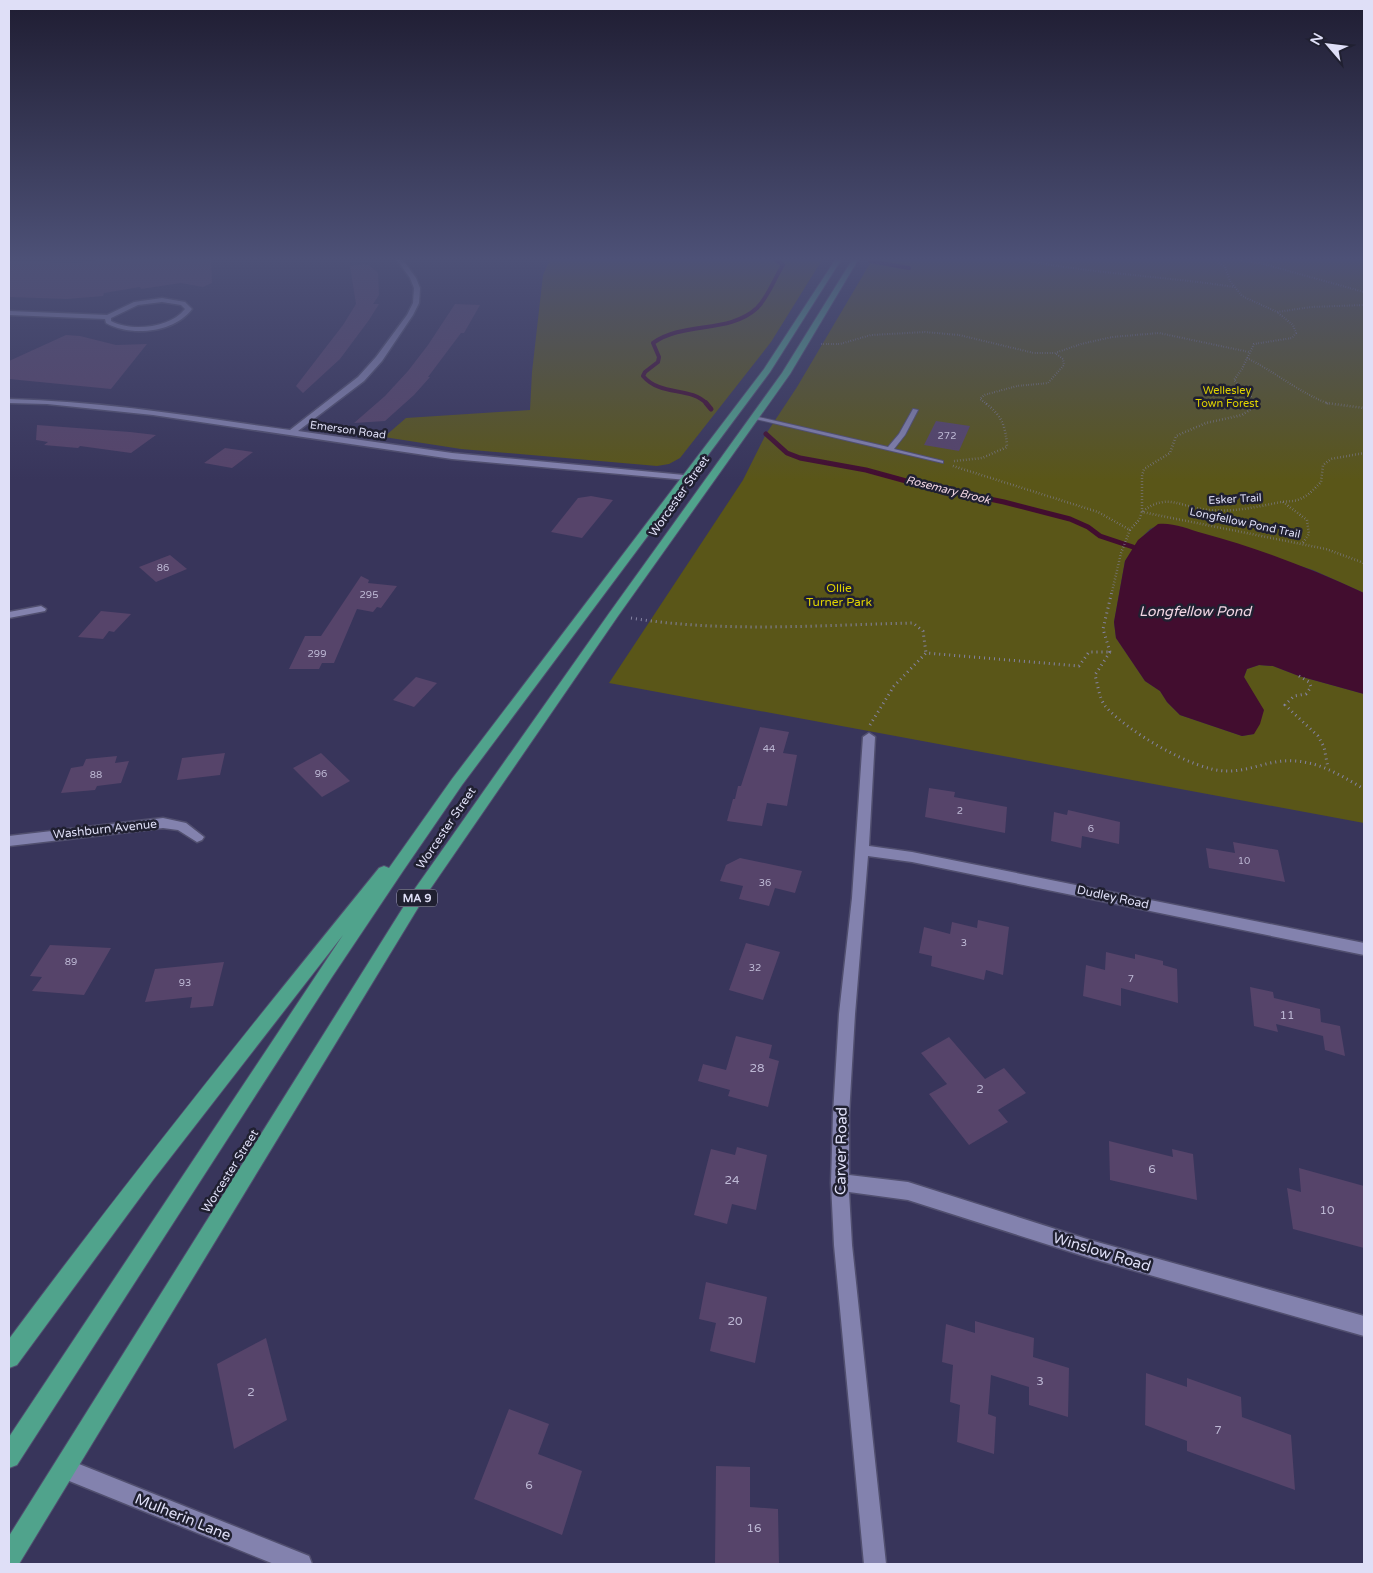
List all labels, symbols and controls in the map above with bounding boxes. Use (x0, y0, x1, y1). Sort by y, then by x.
north arrow (1303, 20, 1353, 70)
text: N (1307, 30, 1327, 48)
park label: Wellesley Town Forest (1195, 384, 1259, 410)
street label: Emerson Road (309, 418, 387, 442)
house number: 272 (938, 430, 956, 442)
street label: Worcester Street (646, 453, 712, 539)
water label: Rosemary Brook (905, 473, 992, 507)
street label: Esker Trail (1208, 491, 1262, 507)
street label: Longfellow Pond Trail (1188, 505, 1302, 541)
house number: 86 (157, 562, 169, 574)
park label: Ollie Turner Park (806, 581, 872, 609)
house number: 295 (360, 589, 378, 601)
water label: Longfellow Pond (1139, 603, 1253, 620)
house number: 299 (308, 648, 326, 660)
house number: 44 (763, 743, 775, 755)
house number: 96 (315, 768, 327, 780)
house number: 88 (90, 769, 102, 781)
street label: Worcester Street (414, 784, 479, 871)
house number: 2 (957, 805, 963, 817)
street label: Washburn Avenue (52, 817, 158, 841)
house number: 6 (1088, 823, 1094, 835)
house number: 10 (1238, 855, 1250, 867)
house number: 36 (759, 877, 771, 889)
street label: Dudley Road (1076, 883, 1150, 911)
road number: MA 9 (397, 890, 437, 906)
house number: 3 (961, 937, 967, 949)
house number: 89 (65, 956, 77, 968)
house number: 32 (749, 962, 761, 974)
house number: 7 (1128, 973, 1134, 985)
house number: 93 (179, 977, 191, 989)
house number: 11 (1279, 1008, 1295, 1022)
house number: 28 (749, 1061, 765, 1075)
house number: 2 (976, 1082, 984, 1096)
street label: Carver Road (831, 1107, 851, 1195)
street label: Worcester Street (199, 1126, 261, 1215)
house number: 6 (1148, 1162, 1156, 1176)
house number: 24 (724, 1173, 740, 1187)
house number: 10 (1319, 1203, 1335, 1217)
street label: Winslow Road (1051, 1229, 1153, 1275)
house number: 20 (727, 1314, 743, 1328)
house number: 3 (1036, 1374, 1044, 1388)
house number: 2 (247, 1385, 255, 1399)
house number: 7 (1214, 1423, 1222, 1437)
house number: 6 (525, 1478, 533, 1492)
street label: Mulherin Lane (132, 1490, 234, 1544)
house number: 16 (746, 1521, 762, 1535)

